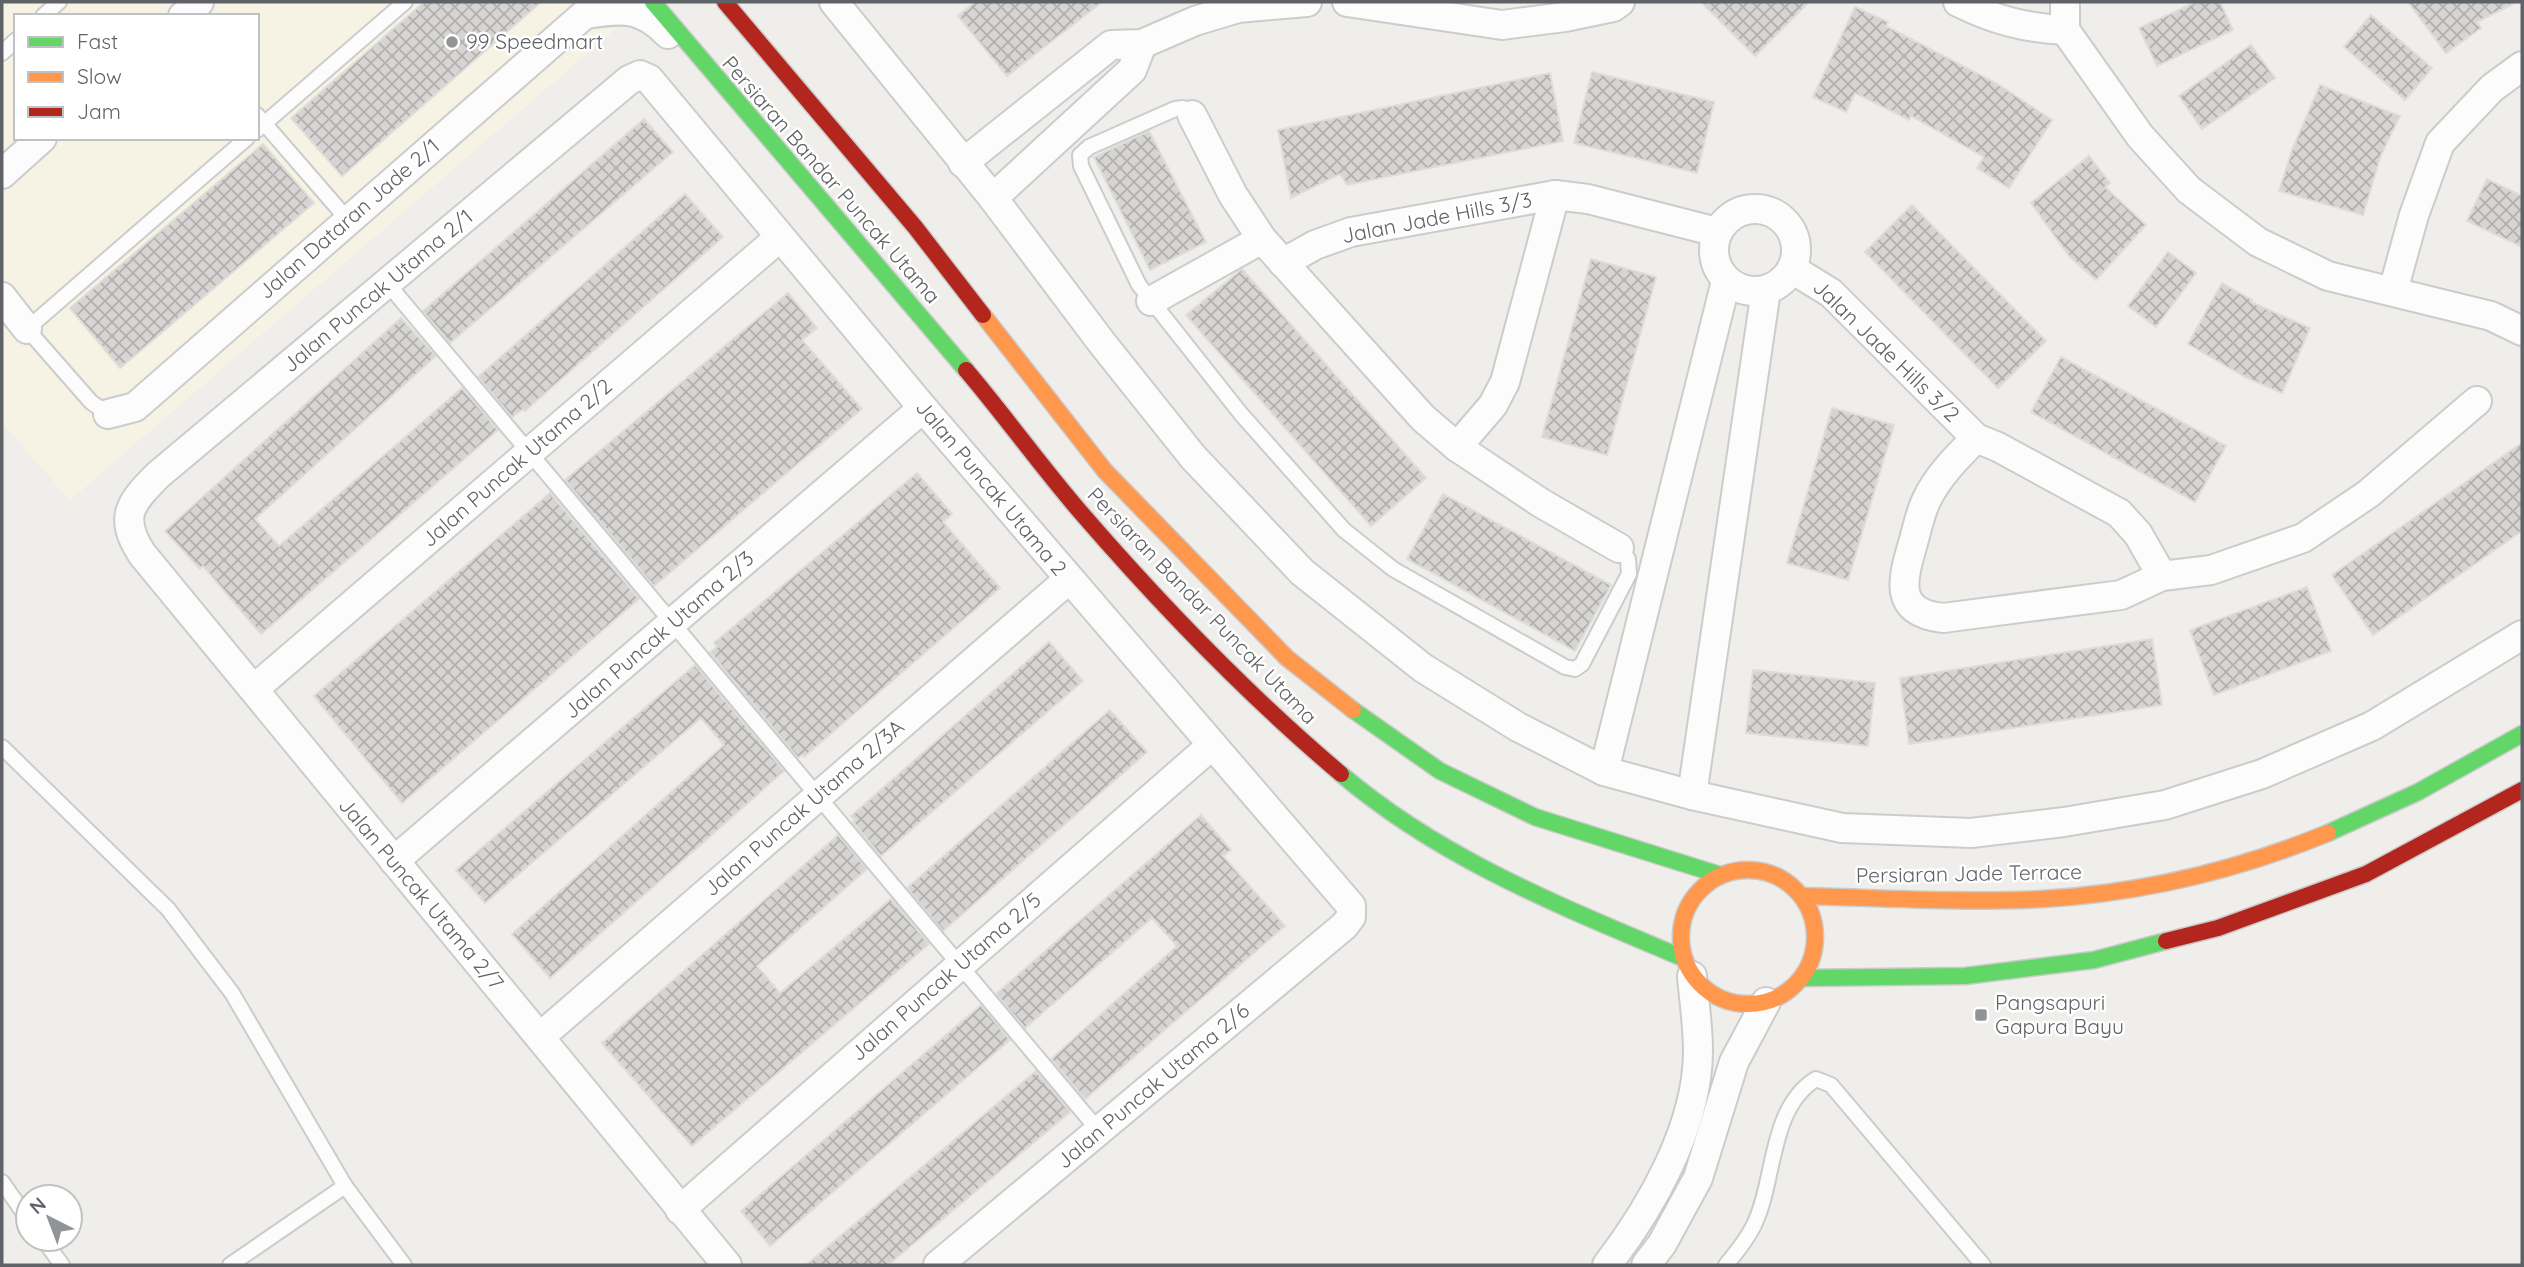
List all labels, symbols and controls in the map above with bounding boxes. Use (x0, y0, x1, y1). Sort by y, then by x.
legend (14, 14, 259, 140)
text: Fast (77, 28, 118, 54)
place label: 99 Speedmart (466, 28, 603, 54)
marker: 99 Speedmart (444, 34, 460, 50)
street label: Persiaran Bandar Puncak Utama (717, 50, 946, 308)
text: Slow (77, 63, 122, 89)
text: Jam (77, 98, 121, 124)
street label: Jalan Dataran Jade 2/1 (252, 132, 444, 304)
street label: Jalan Jade Hills 3/3 (1340, 186, 1534, 248)
street label: Jalan Puncak Utama 2/1 (277, 203, 478, 377)
street label: Jalan Jade Hills 3/2 (1808, 274, 1965, 427)
street label: Jalan Puncak Utama 2/2 (416, 372, 617, 552)
street label: Jalan Puncak Utama 2 (911, 394, 1073, 580)
street label: Persiaran Bandar Puncak Utama (1082, 481, 1323, 729)
street label: Jalan Puncak Utama 2/3 (558, 545, 759, 724)
street label: Jalan Puncak Utama 2/3A (698, 713, 909, 901)
street label: Jalan Puncak Utama 2/7 (334, 792, 510, 995)
street label: Persiaran Jade Terrace (1856, 858, 2082, 888)
street label: Jalan Puncak Utama 2/5 (845, 886, 1046, 1066)
place label: Pangsapuri Gapura Bayu (1995, 989, 2124, 1039)
street label: Jalan Puncak Utama 2/6 (1051, 997, 1254, 1173)
marker: Pangsapuri Gapura Bayu (1973, 1007, 1989, 1023)
north arrow (14, 1183, 84, 1253)
text: N (24, 1192, 51, 1219)

